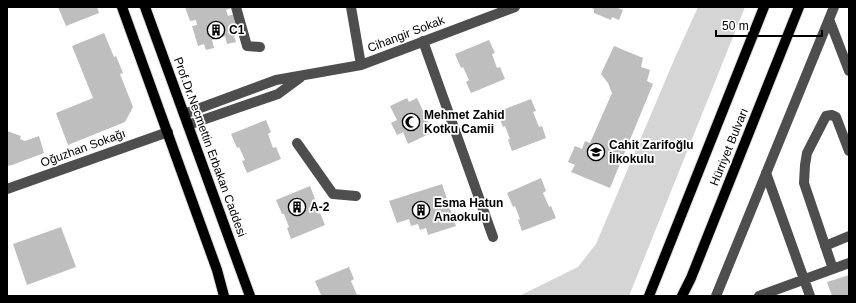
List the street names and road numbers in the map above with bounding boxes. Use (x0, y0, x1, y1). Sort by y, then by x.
street label: Cihangir Sokak (366, 13, 447, 55)
street label: Prof.Dr.Necmettin Erbakan Caddesi (171, 55, 249, 239)
street label: Hürriyet Bulvarı (707, 106, 751, 188)
street label: Oğuzhan Sokağı (39, 126, 127, 170)

